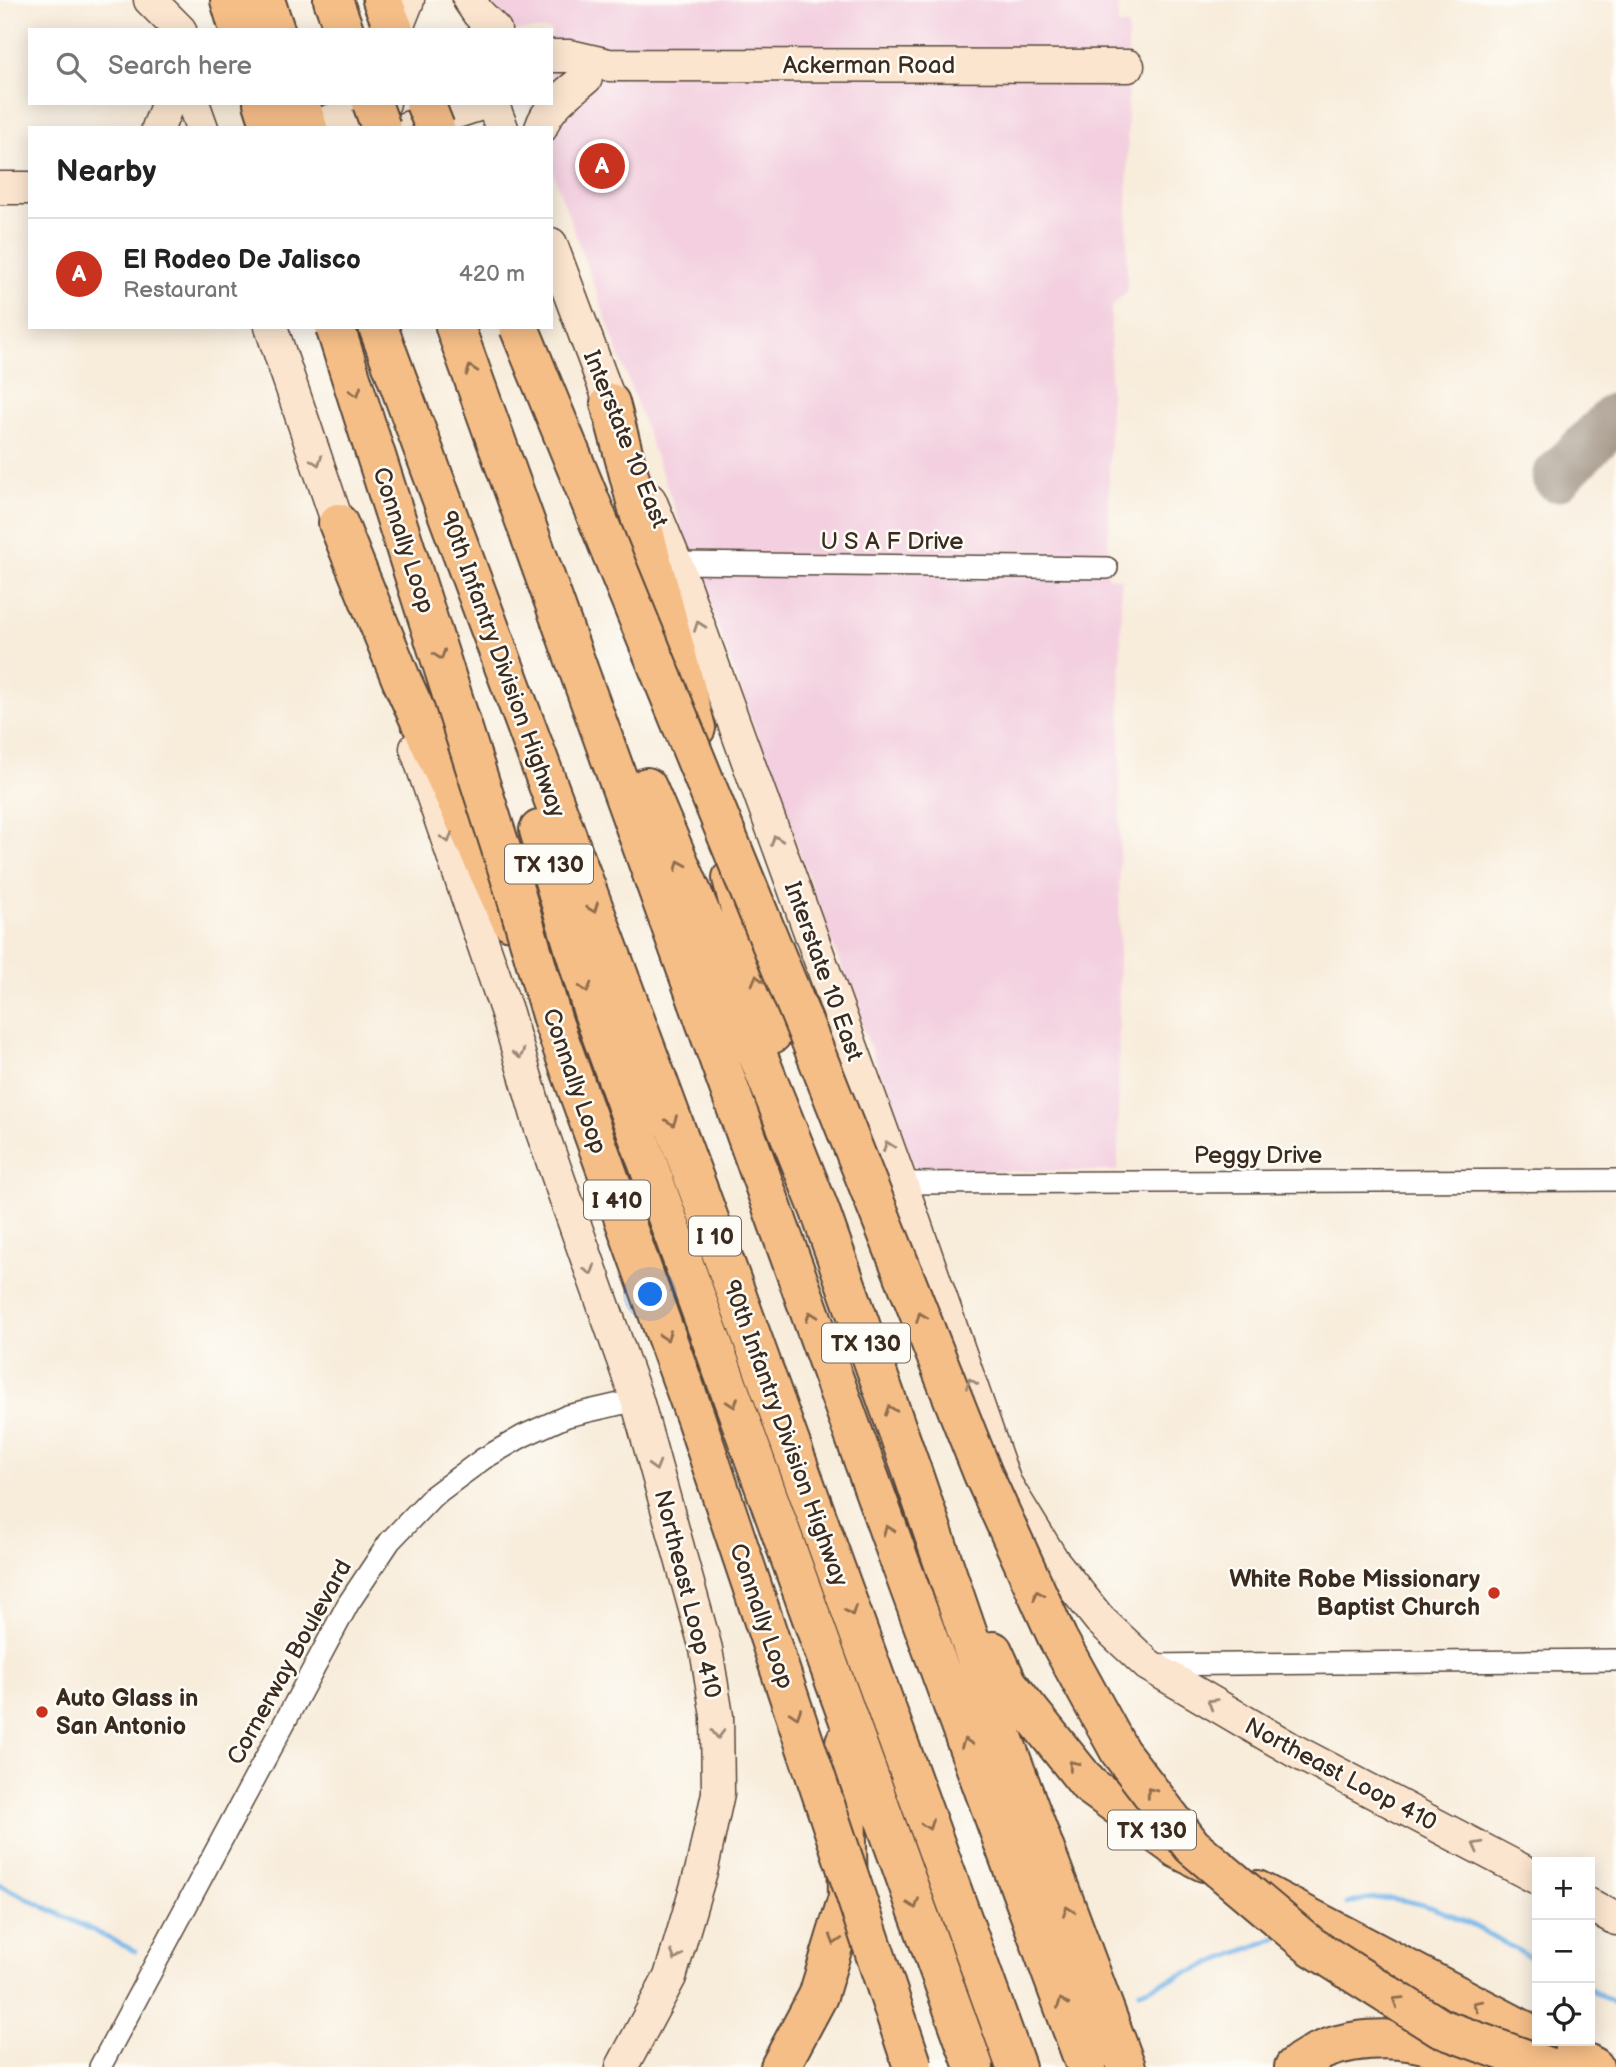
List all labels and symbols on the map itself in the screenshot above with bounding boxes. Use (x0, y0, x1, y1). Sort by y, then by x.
street label: Ackerman Road (783, 51, 955, 80)
pin: A (579, 140, 625, 192)
street label: Interstate 10 East (577, 346, 675, 533)
one-way arrow (465, 364, 479, 376)
one-way arrow (348, 386, 362, 398)
one-way arrow (309, 455, 323, 467)
street label: Connally Loop (366, 463, 441, 617)
street label: 90th Infantry Division Highway (434, 507, 572, 821)
street label: U S A F Drive (821, 527, 963, 556)
one-way arrow (693, 620, 707, 632)
one-way arrow (432, 649, 447, 661)
one-way arrow (439, 832, 453, 844)
one-way arrow (771, 834, 785, 846)
road number: TX 130 (505, 844, 593, 884)
one-way arrow (674, 860, 688, 872)
street label: Interstate 10 East (778, 878, 870, 1065)
one-way arrow (585, 901, 599, 913)
one-way arrow (751, 974, 765, 986)
one-way arrow (577, 982, 592, 994)
street label: Connally Loop (536, 1005, 613, 1158)
one-way arrow (511, 1048, 525, 1060)
one-way arrow (664, 1114, 678, 1126)
one-way arrow (882, 1140, 896, 1152)
street label: Peggy Drive (1194, 1141, 1322, 1170)
road number: I 410 (584, 1180, 650, 1219)
road number: I 10 (689, 1217, 741, 1256)
one-way arrow (582, 1264, 596, 1276)
street label: 90th Infantry Division Highway (717, 1276, 855, 1590)
your location (633, 1277, 667, 1311)
one-way arrow (805, 1310, 819, 1322)
one-way arrow (915, 1312, 929, 1324)
road number: TX 130 (822, 1324, 910, 1362)
one-way arrow (658, 1330, 672, 1342)
one-way arrow (965, 1378, 979, 1390)
one-way arrow (725, 1397, 739, 1409)
one-way arrow (884, 1404, 898, 1416)
one-way arrow (647, 1459, 661, 1471)
street label: Northeast Loop 410 (648, 1487, 727, 1701)
one-way arrow (882, 1524, 896, 1536)
street label: Connally Loop (723, 1540, 800, 1693)
street label: Cornerway Boulevard (221, 1554, 358, 1770)
place label: White Robe Missionary Baptist Church (1229, 1565, 1480, 1622)
marker: White Robe Missionary Baptist Church (1486, 1585, 1502, 1601)
one-way arrow (1032, 1589, 1046, 1602)
one-way arrow (843, 1604, 857, 1616)
place label: Auto Glass in San Antonio (55, 1684, 199, 1741)
one-way arrow (1207, 1698, 1220, 1711)
marker: Auto Glass in San Antonio (34, 1704, 50, 1720)
one-way arrow (787, 1707, 802, 1719)
street label: Northeast Loop 410 (1240, 1712, 1442, 1837)
one-way arrow (710, 1729, 725, 1740)
one-way arrow (961, 1738, 975, 1750)
one-way arrow (1069, 1760, 1081, 1773)
one-way arrow (1146, 1787, 1159, 1799)
road number: TX 130 (1108, 1811, 1196, 1850)
one-way arrow (920, 1818, 934, 1830)
one-way arrow (1472, 1841, 1484, 1854)
one-way arrow (906, 1897, 920, 1909)
one-way arrow (1062, 1906, 1076, 1918)
one-way arrow (829, 1933, 844, 1945)
one-way arrow (670, 1950, 685, 1962)
one-way arrow (1391, 1996, 1404, 2009)
one-way arrow (1056, 1997, 1070, 2009)
one-way arrow (1472, 2000, 1484, 2014)

